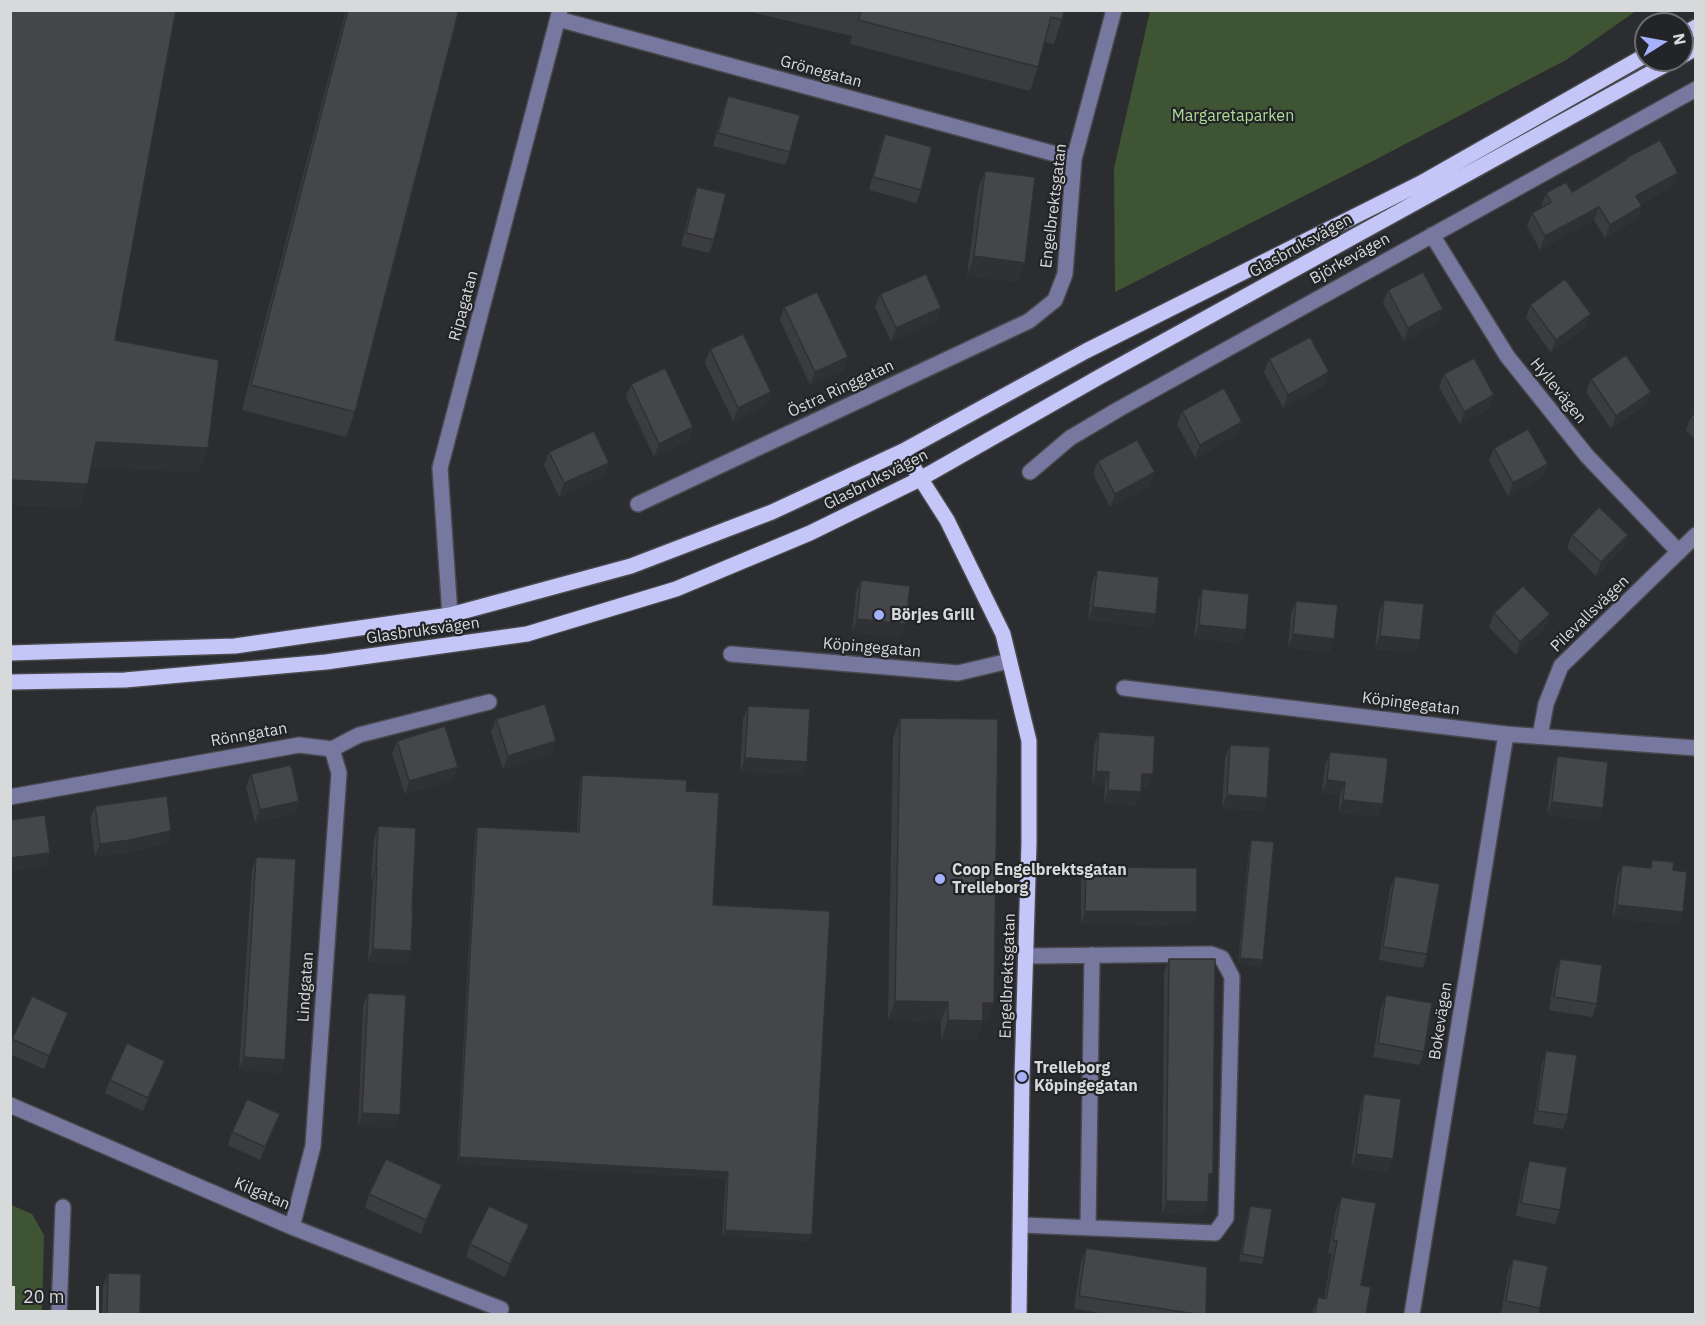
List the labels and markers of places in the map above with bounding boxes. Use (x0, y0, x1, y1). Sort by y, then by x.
place label: Börjes Grill (891, 605, 975, 625)
marker: Börjes Grill (872, 608, 886, 622)
place label: Coop Engelbrektsgatan Trelleborg (952, 860, 1127, 898)
marker: Coop Engelbrektsgatan Trelleborg (933, 872, 947, 886)
place label: Trelleborg Köpingegatan (1034, 1058, 1138, 1096)
marker: Trelleborg Köpingegatan (1015, 1070, 1029, 1084)

